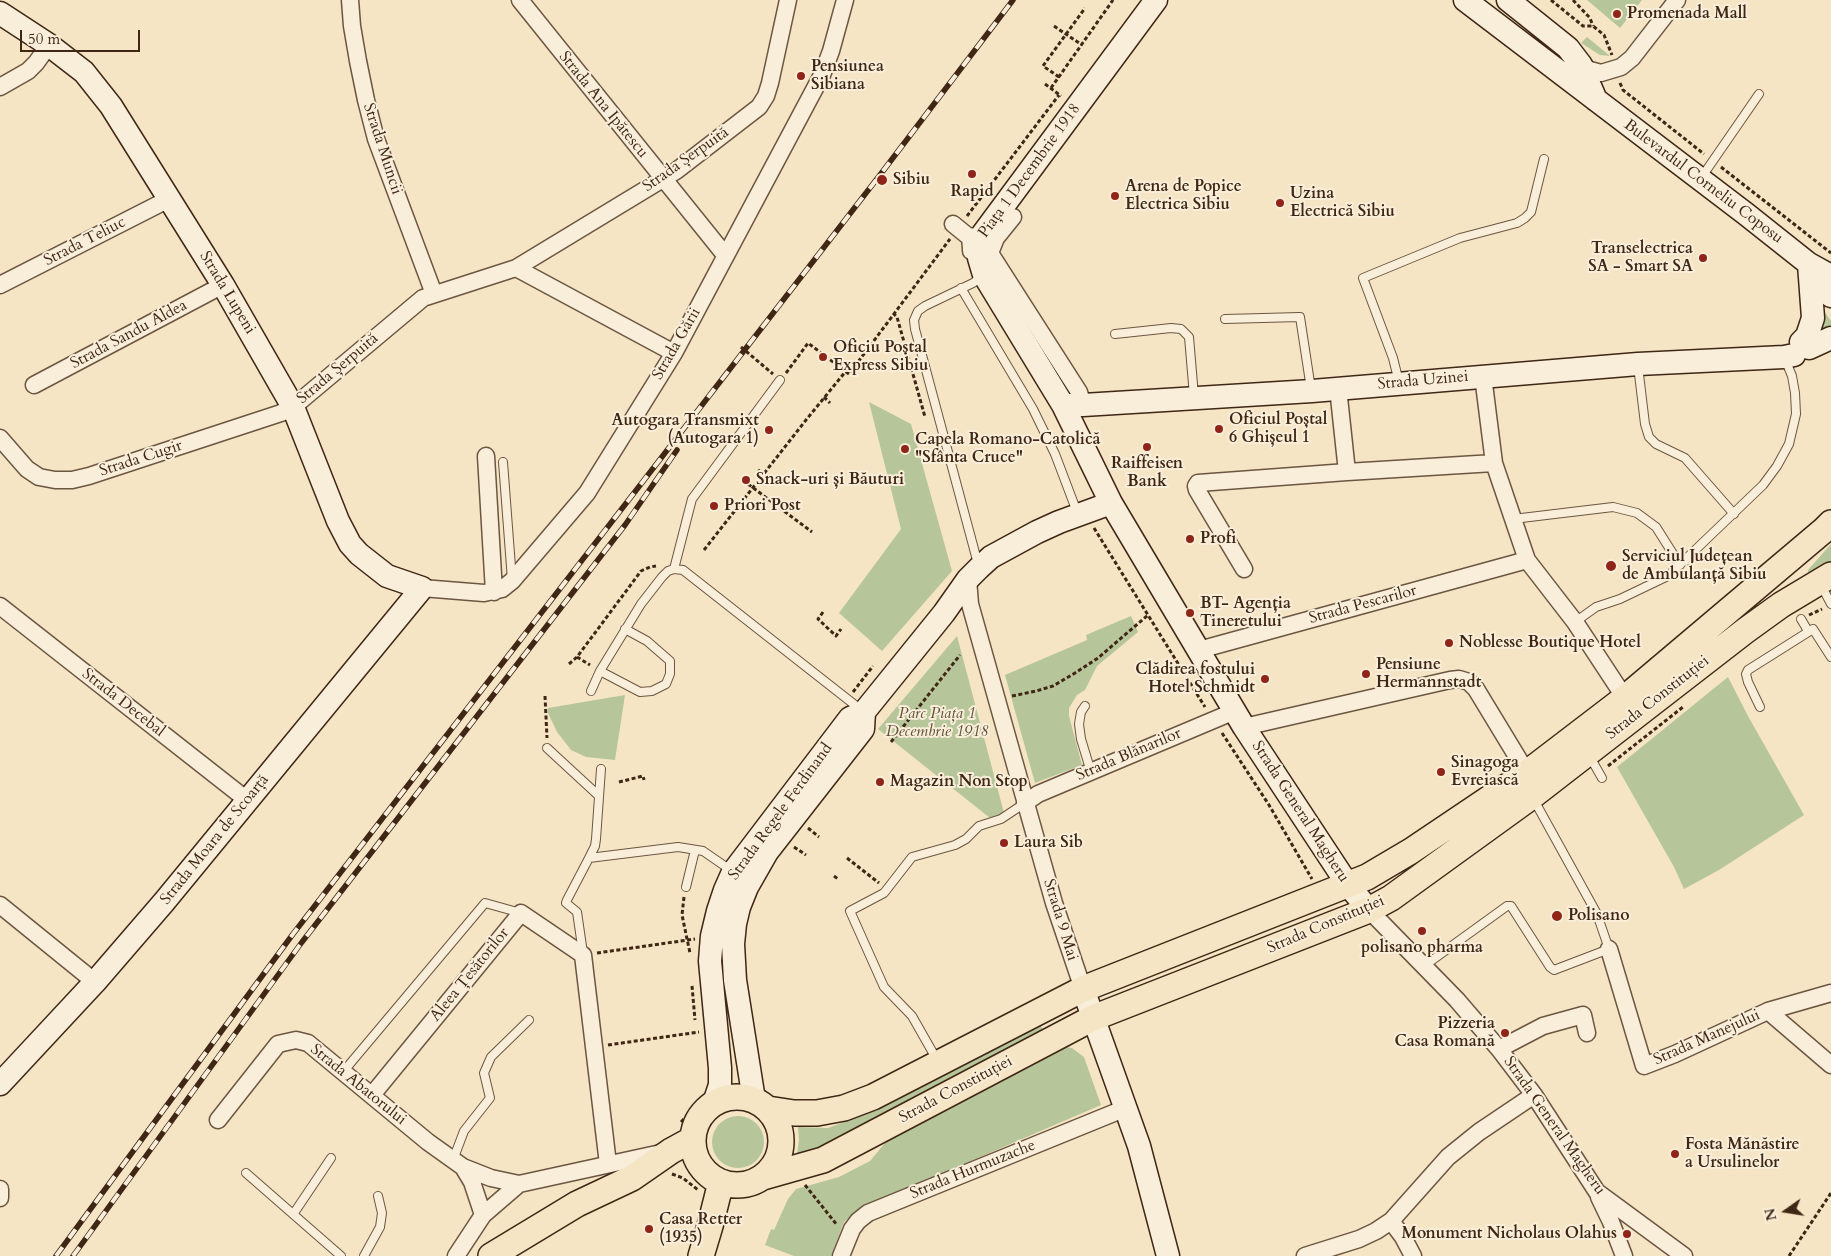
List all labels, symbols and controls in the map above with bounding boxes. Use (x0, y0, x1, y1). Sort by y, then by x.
place label: Promenada Mall (1627, 4, 1747, 24)
marker: Promenada Mall (1611, 8, 1623, 20)
scale bar (22, 20, 142, 52)
text: 50 m (28, 29, 60, 49)
street label: Strada Ana Ipătescu (554, 48, 652, 162)
place label: Pensiunea Sibiana (811, 57, 884, 95)
marker: Pensiunea Sibiana (795, 70, 807, 82)
street label: Piața 1 Decembrie 1918 (975, 100, 1085, 242)
street label: Strada Muncii (358, 101, 406, 197)
street label: Bulevardul Corneliu Coposu (1620, 116, 1786, 248)
street label: Strada Șerpuită (639, 123, 733, 197)
marker: Rapid (966, 168, 978, 180)
place label: Sibiu (893, 170, 930, 190)
marker: Sibiu (875, 173, 889, 187)
place label: Arena de Popice Electrica Sibiu (1125, 177, 1242, 215)
place label: Rapid (950, 182, 994, 202)
place label: Uzina Electrică Sibiu (1290, 184, 1395, 222)
marker: Arena de Popice Electrica Sibiu (1109, 190, 1121, 202)
marker: Uzina Electrică Sibiu (1274, 197, 1286, 209)
street label: Strada Teliuc (41, 213, 129, 271)
place label: Transelectrica SA - Smart SA (1588, 239, 1693, 277)
street label: Strada Lupeni (195, 248, 259, 338)
marker: Transelectrica SA - Smart SA (1697, 252, 1709, 264)
street label: Strada Sandu Aldea (67, 296, 191, 374)
street label: Strada Gării (649, 305, 705, 383)
street label: Strada Șerpuită (293, 329, 383, 409)
place label: Oficiu Poștal Express Sibiu (833, 338, 928, 376)
marker: Oficiu Poștal Express Sibiu (817, 351, 829, 363)
street label: Strada Uzinei (1377, 367, 1469, 395)
place label: Oficiul Poștal 6 Ghișeul 1 (1229, 410, 1327, 448)
place label: Autogara Transmixt (Autogara 1) (612, 411, 759, 449)
marker: Oficiul Poștal 6 Ghișeul 1 (1213, 423, 1225, 435)
marker: Autogara Transmixt (Autogara 1) (763, 424, 775, 436)
place label: Capela Romano-Catolică "Sfânta Cruce" (915, 430, 1101, 468)
street label: Strada Cugir (97, 437, 185, 481)
marker: Raiffeisen Bank (1141, 441, 1153, 453)
marker: Capela Romano-Catolică "Sfânta Cruce" (899, 443, 911, 455)
place label: Raiffeisen Bank (1111, 454, 1183, 492)
place label: Snack-uri și Băuturi (756, 470, 904, 490)
marker: Snack-uri și Băuturi (740, 474, 752, 486)
place label: Priori Post (724, 496, 801, 516)
marker: Priori Post (708, 500, 720, 512)
place label: Profi (1200, 529, 1236, 549)
marker: Profi (1184, 533, 1196, 545)
place label: Serviciul Județean de Ambulanță Sibiu (1622, 547, 1767, 585)
marker: Serviciul Județean de Ambulanță Sibiu (1604, 559, 1618, 573)
street label: Strada Pescarilor (1307, 581, 1419, 629)
place label: BT- Agenția Tineretului (1200, 594, 1291, 632)
marker: BT- Agenția Tineretului (1184, 607, 1196, 619)
place label: Noblesse Boutique Hotel (1459, 633, 1641, 653)
marker: Noblesse Boutique Hotel (1443, 637, 1455, 649)
street label: Strada Constituției (1603, 652, 1713, 744)
place label: Pensiune Hermannstadt (1376, 655, 1481, 693)
place label: Clădirea fostului Hotel Schmidt (1135, 660, 1255, 698)
street label: Strada Decebal (78, 665, 168, 741)
marker: Pensiune Hermannstadt (1360, 668, 1372, 680)
marker: Clădirea fostului Hotel Schmidt (1259, 673, 1271, 685)
park label: Parc Piața 1 Decembrie 1918 (886, 704, 988, 742)
street label: Strada Blănarilor (1074, 724, 1184, 786)
street label: Strada General Magheru (1247, 738, 1353, 886)
street label: Strada Regele Ferdinand (725, 740, 837, 884)
place label: Sinagoga Evreiască (1451, 753, 1519, 791)
marker: Sinagoga Evreiască (1435, 766, 1447, 778)
street label: Strada Moara de Scoarță (157, 771, 273, 909)
place label: Magazin Non Stop (890, 772, 1028, 792)
marker: Magazin Non Stop (874, 776, 886, 788)
place label: Laura Sib (1014, 833, 1083, 853)
marker: Laura Sib (998, 837, 1010, 849)
street label: Strada 9 Mai (1038, 877, 1082, 963)
street label: Strada Constituției (1264, 892, 1388, 958)
place label: Polisano (1568, 906, 1630, 926)
marker: Polisano (1550, 909, 1564, 923)
street label: Aleea Țesătorilor (426, 924, 514, 1026)
marker: polisano pharma (1416, 925, 1428, 937)
place label: polisano pharma (1361, 938, 1483, 958)
street label: Strada Manejului (1651, 1006, 1763, 1070)
place label: Pizzeria Casa Romană (1394, 1014, 1495, 1052)
marker: Pizzeria Casa Romană (1499, 1027, 1511, 1039)
street label: Strada Abatorului (306, 1040, 410, 1130)
street label: Strada Constituției (896, 1052, 1016, 1128)
street label: Strada General Magheru (1499, 1053, 1609, 1199)
place label: Fosta Mănăstire a Ursulinelor (1685, 1135, 1799, 1173)
street label: Strada Hurmuzache (908, 1136, 1038, 1204)
marker: Fosta Mănăstire a Ursulinelor (1669, 1148, 1681, 1160)
north arrow (1761, 1186, 1811, 1236)
text: N (1760, 1206, 1782, 1223)
place label: Casa Retter (1935) (659, 1210, 742, 1248)
marker: Casa Retter (1935) (643, 1223, 655, 1235)
place label: Monument Nicholaus Olahus (1401, 1224, 1617, 1244)
marker: Monument Nicholaus Olahus (1621, 1228, 1633, 1240)

